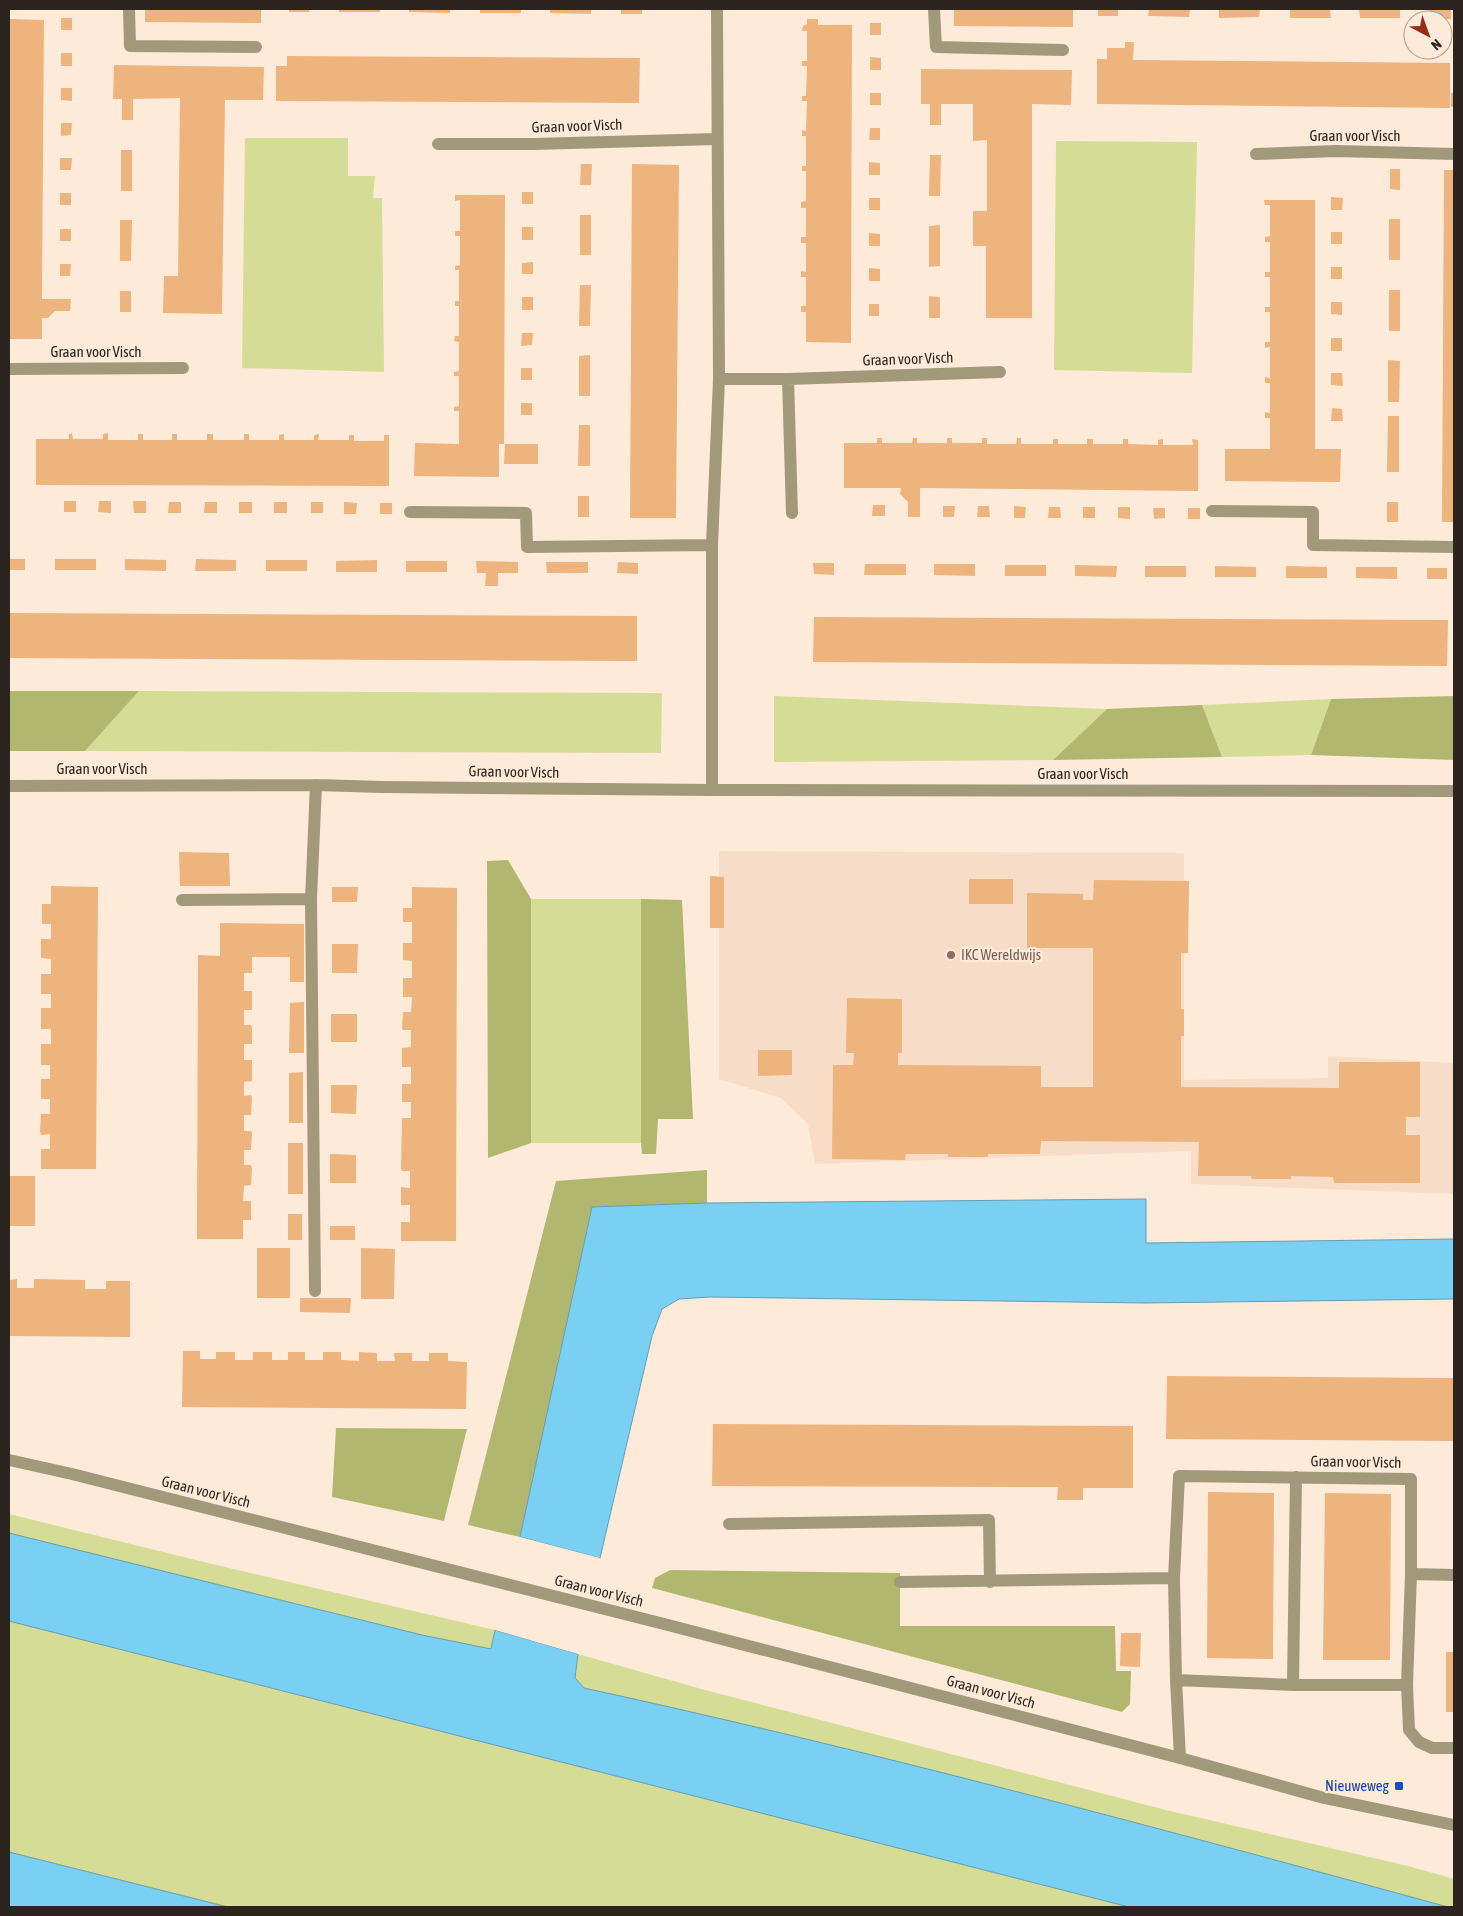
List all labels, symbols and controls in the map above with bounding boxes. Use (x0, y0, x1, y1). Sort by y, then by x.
north arrow (1403, 10, 1453, 60)
text: N (1428, 36, 1445, 54)
street label: Graan voor Visch (531, 115, 623, 136)
street label: Graan voor Visch (1310, 127, 1400, 144)
street label: Graan voor Visch (51, 343, 141, 360)
street label: Graan voor Visch (862, 348, 954, 369)
street label: Graan voor Visch (57, 760, 147, 777)
street label: Graan voor Visch (468, 762, 560, 781)
street label: Graan voor Visch (1038, 765, 1128, 782)
place label: IKC Wereldwijs (961, 946, 1041, 963)
marker: IKC Wereldwijs (945, 949, 957, 961)
street label: Graan voor Visch (1310, 1452, 1402, 1471)
street label: Graan voor Visch (160, 1472, 252, 1511)
street label: Graan voor Visch (553, 1571, 645, 1610)
street label: Graan voor Visch (945, 1672, 1037, 1711)
place label: Nieuweweg (1325, 1777, 1390, 1794)
marker: Nieuweweg (1393, 1780, 1405, 1792)

